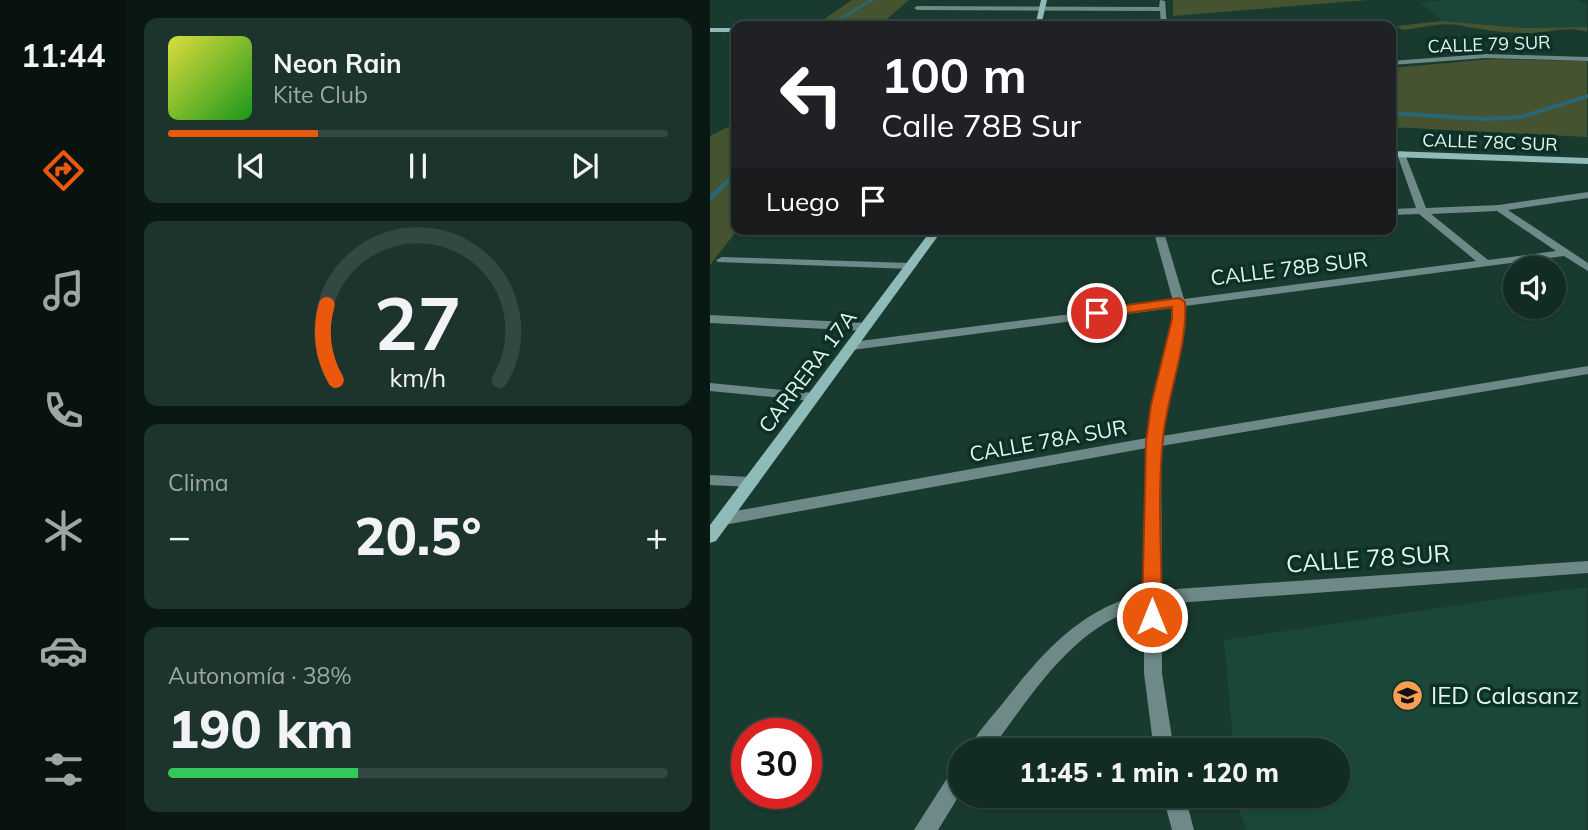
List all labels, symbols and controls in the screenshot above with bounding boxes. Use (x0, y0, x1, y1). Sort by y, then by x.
street label: CALLE 79 SUR (1427, 30, 1551, 58)
text: 11:44 (21, 35, 105, 75)
text: 100 m (881, 44, 1027, 105)
text: Neon Rain (273, 47, 402, 80)
icon: left (766, 49, 857, 140)
text: Kite Club (273, 80, 368, 109)
text: Calle 78B Sur (881, 105, 1081, 145)
street label: CALLE 78C SUR (1422, 128, 1558, 156)
icon: directions (39, 146, 88, 195)
icon: previous (232, 147, 270, 185)
icon: pause (399, 147, 437, 185)
icon: next (566, 147, 604, 185)
icon: arrive (854, 182, 892, 220)
text: Luego (766, 185, 840, 218)
street label: CALLE 78B SUR (1209, 245, 1369, 291)
map controls (1503, 256, 1566, 319)
button: sound (1503, 256, 1566, 319)
icon: music (39, 266, 88, 315)
text: 27 (374, 277, 462, 368)
pin (1067, 283, 1127, 343)
icon: arrive (1078, 294, 1116, 332)
street label: CARRERA 17A (752, 304, 862, 437)
text: km/h (390, 361, 446, 392)
icon: phone (39, 386, 88, 435)
street label: CALLE 78A SUR (967, 413, 1129, 467)
text: Clima (168, 468, 229, 497)
text: 20.5° (354, 503, 482, 568)
icon: climate (39, 506, 88, 555)
text: − (168, 512, 191, 560)
text: + (645, 512, 668, 560)
street label: CALLE 78 SUR (1285, 537, 1451, 579)
position arrow (1115, 580, 1189, 654)
icon: car (39, 626, 88, 675)
text: Autonomía · 38% (168, 661, 352, 690)
school or university icon: IED Calasanz (1391, 678, 1425, 712)
place label: IED Calasanz (1431, 680, 1579, 710)
text: 190 km (168, 696, 353, 761)
speed limit sign: 30 (731, 718, 822, 809)
icon: filters (39, 745, 88, 794)
text: 11:45 · 1 min · 120 m (1019, 756, 1279, 789)

